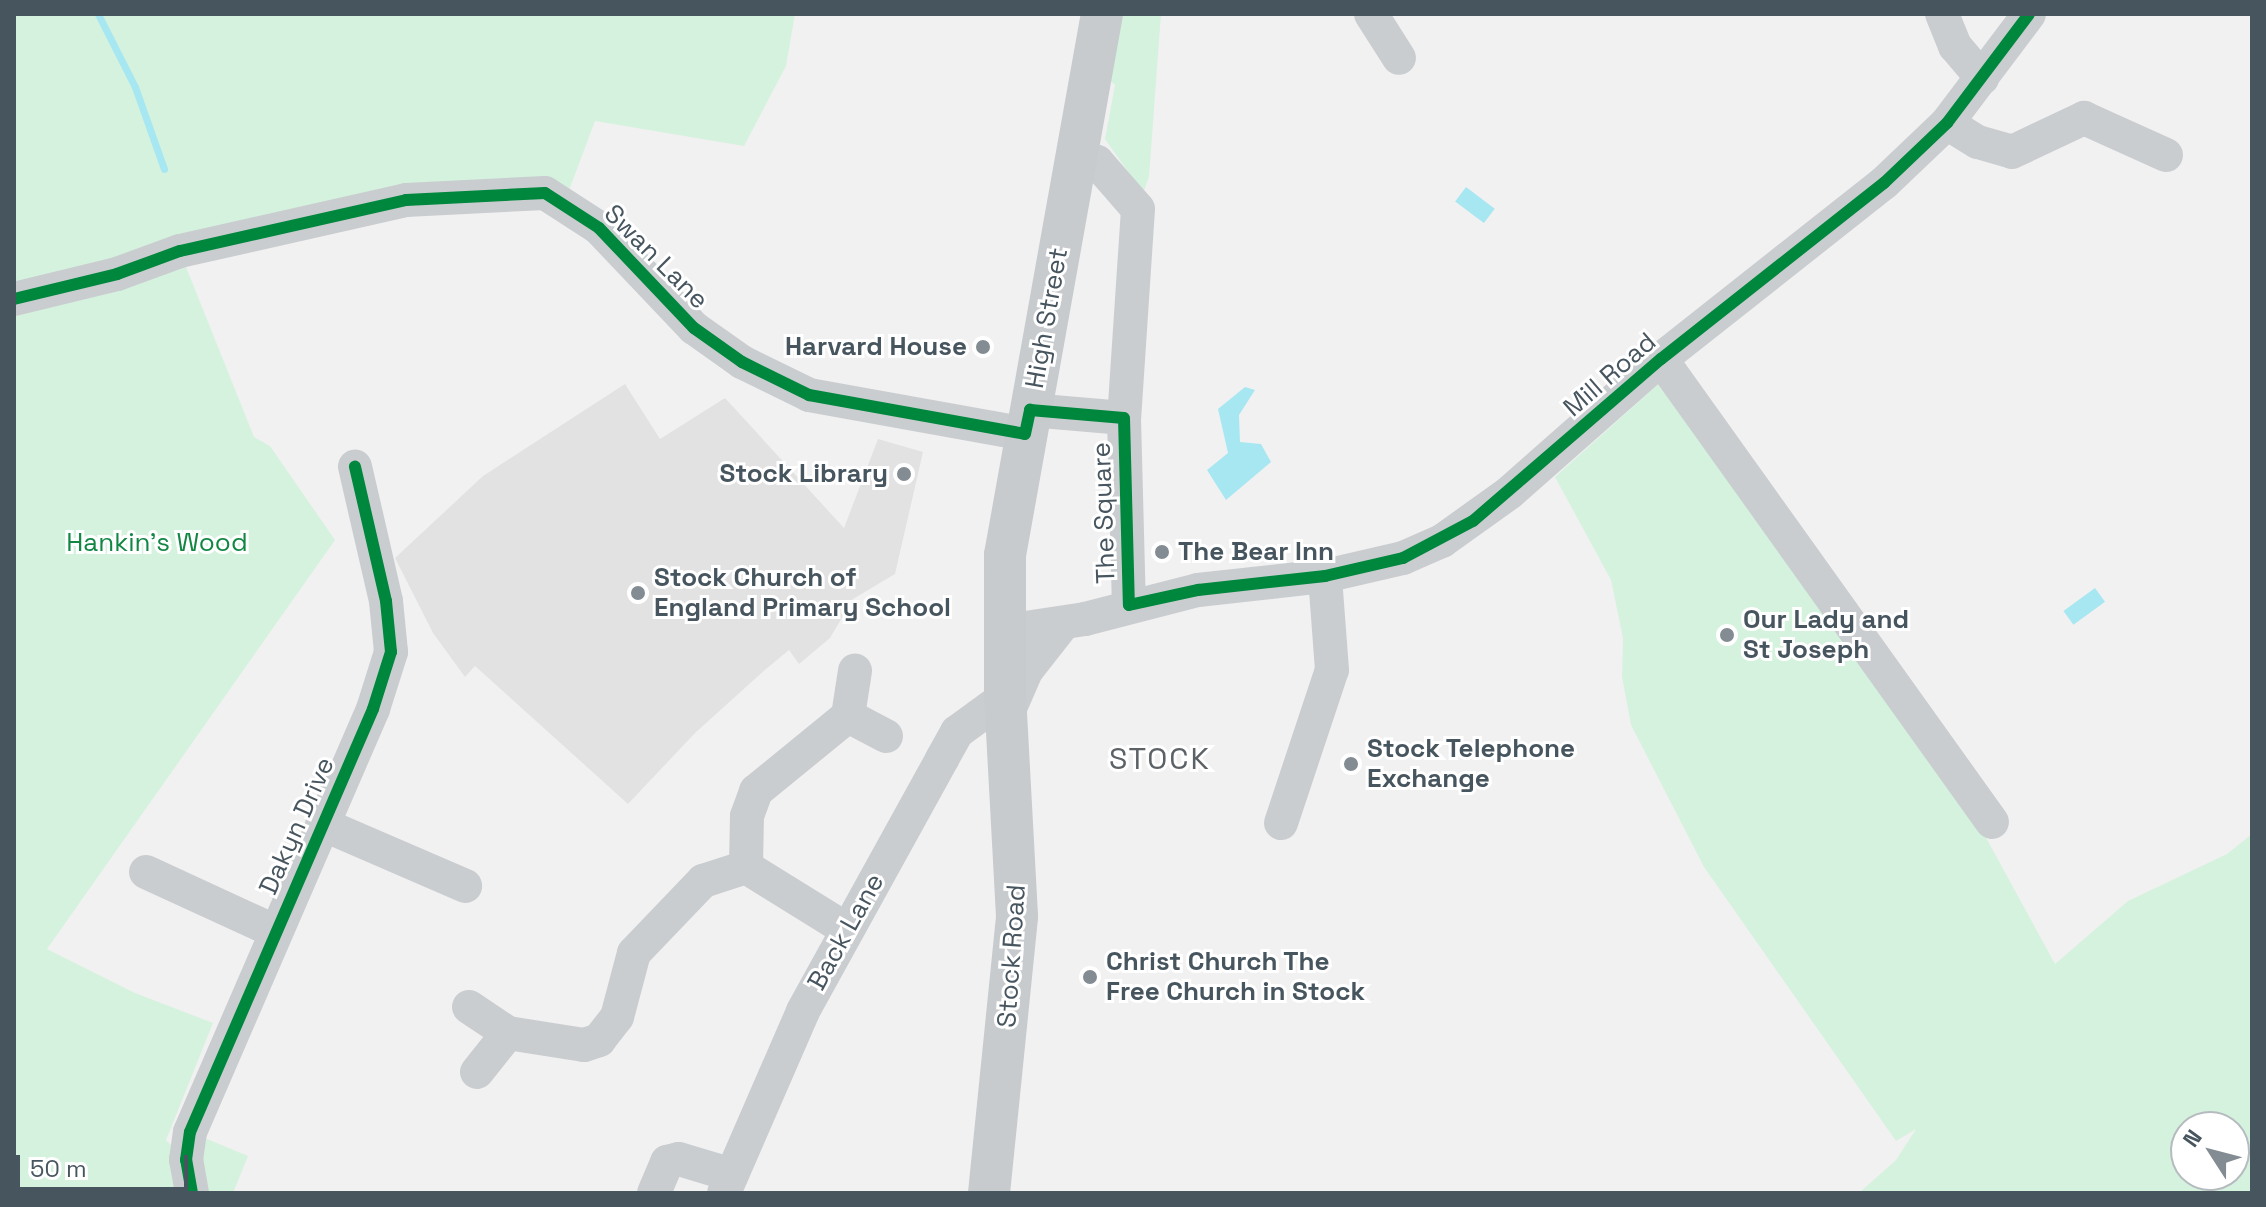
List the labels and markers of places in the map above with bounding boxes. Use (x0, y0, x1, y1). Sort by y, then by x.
place label: Harvard House (785, 331, 967, 363)
marker: Harvard House (974, 338, 992, 356)
place label: Stock Library (720, 458, 888, 490)
marker: Stock Library (895, 465, 913, 483)
place label: The Bear Inn (1178, 536, 1334, 568)
marker: The Bear Inn (1153, 543, 1171, 561)
place label: Stock Church of England Primary School (654, 562, 951, 624)
marker: Stock Church of England Primary School (629, 584, 647, 602)
place label: Our Lady and St Joseph (1743, 604, 1909, 666)
marker: Our Lady and St Joseph (1718, 626, 1736, 644)
place label: Stock Telephone Exchange (1367, 733, 1576, 794)
marker: Stock Telephone Exchange (1342, 755, 1360, 773)
place label: Christ Church The Free Church in Stock (1106, 946, 1365, 1008)
marker: Christ Church The Free Church in Stock (1081, 968, 1099, 986)

